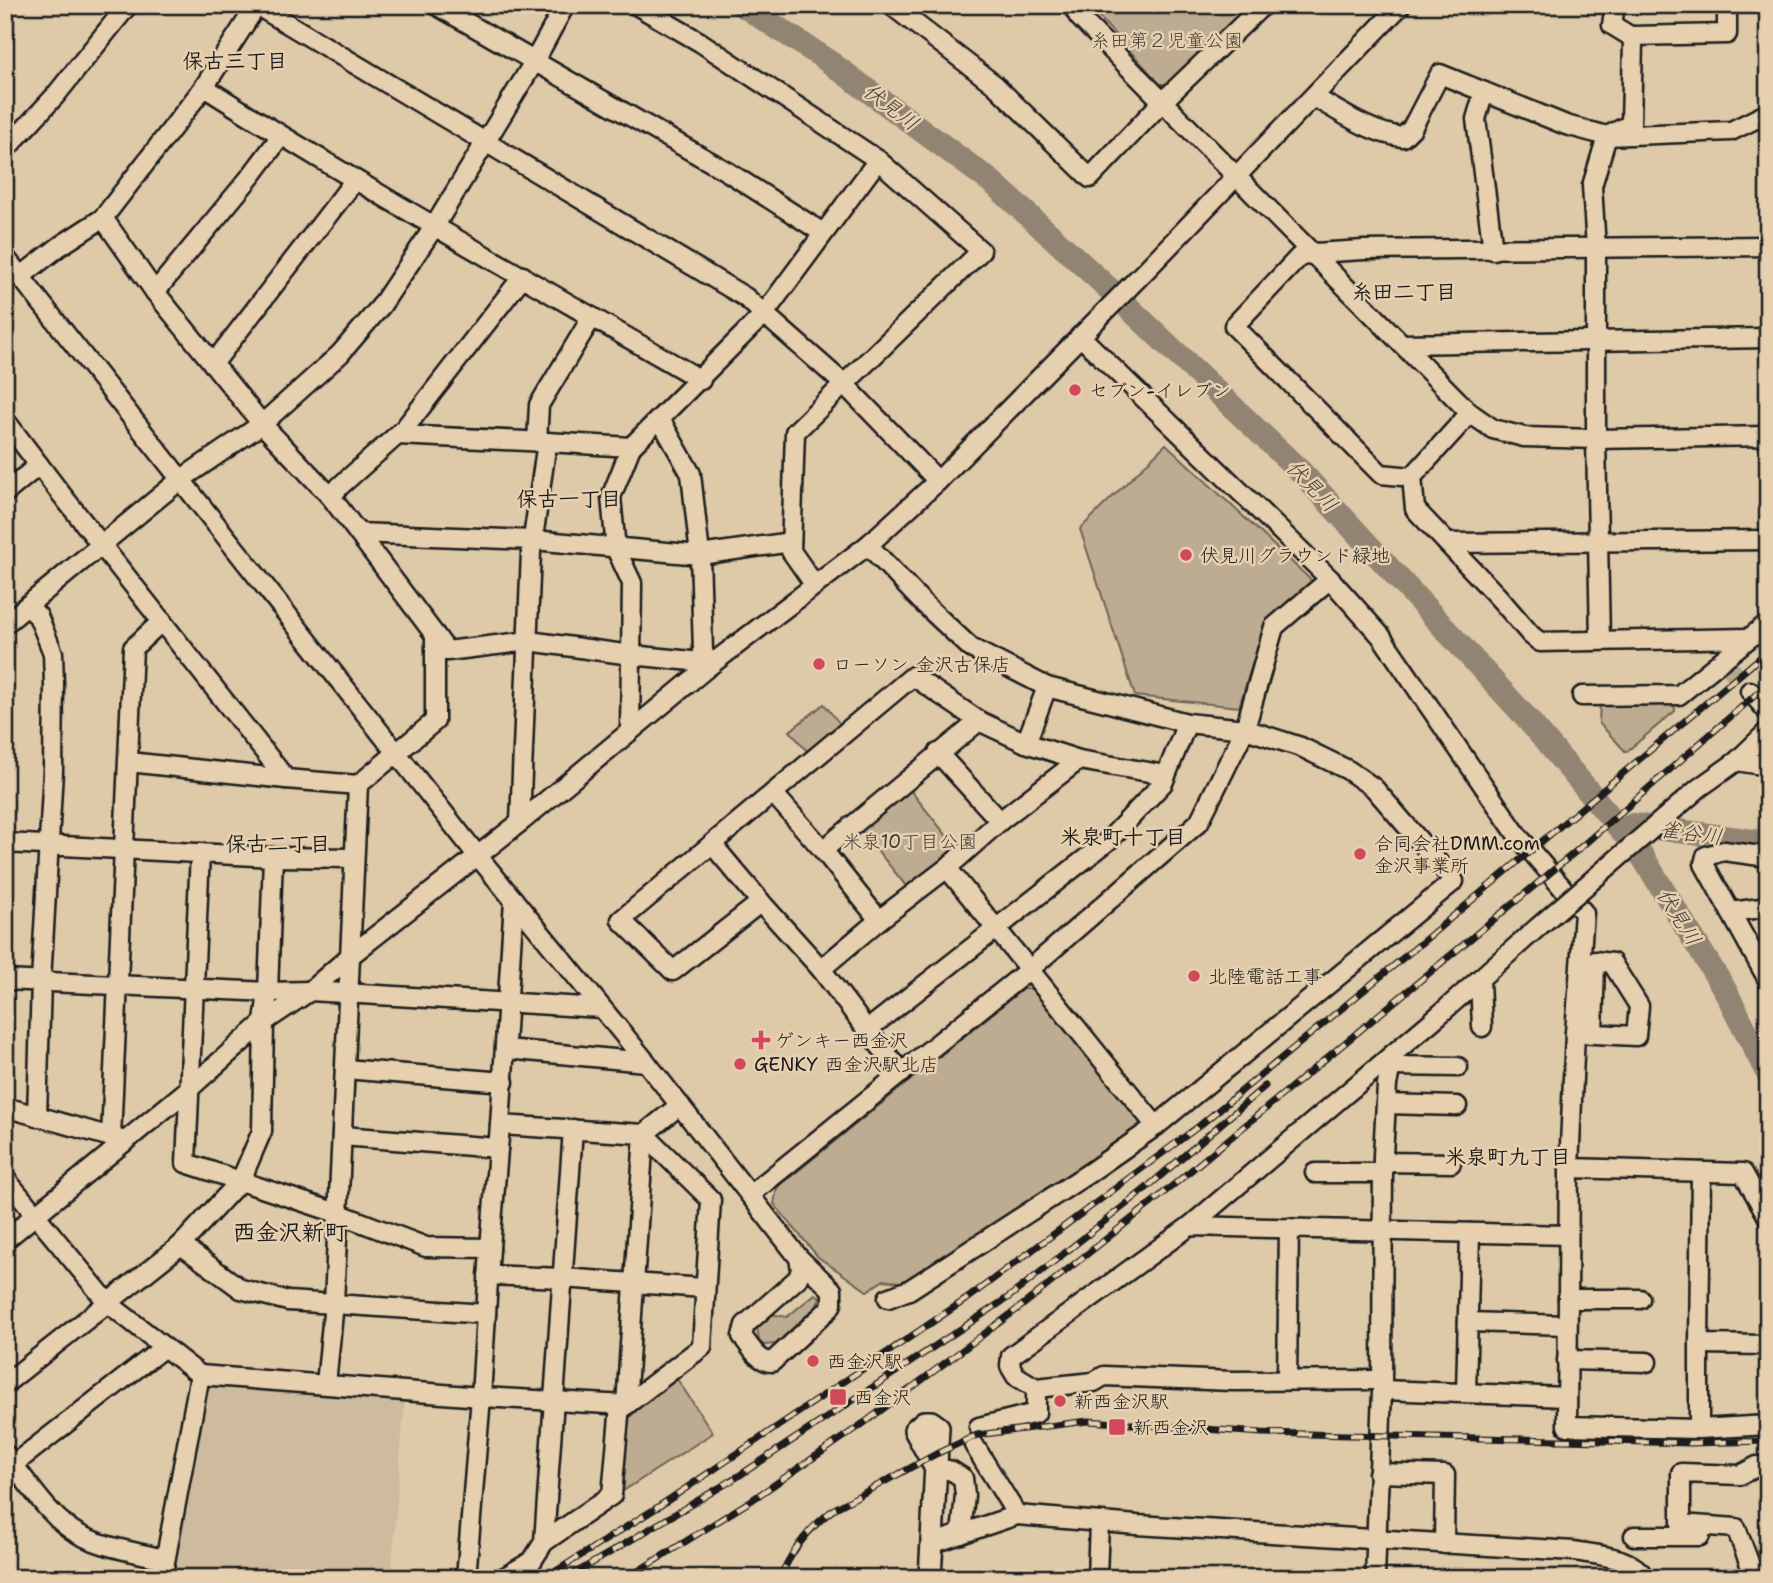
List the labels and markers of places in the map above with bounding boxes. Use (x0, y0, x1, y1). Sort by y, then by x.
place label: セブン-イレブン (1089, 378, 1231, 403)
marker: セブン-イレブン (1067, 382, 1083, 398)
place label: 伏見川グラウンド緑地 (1200, 543, 1390, 568)
marker: 伏見川グラウンド緑地 (1178, 547, 1194, 563)
place label: ローソン 金沢古保店 (833, 652, 1010, 677)
marker: ローソン 金沢古保店 (811, 656, 827, 672)
place label: 合同会社DMM.com 金沢事業所 (1374, 831, 1540, 878)
marker: 合同会社DMM.com 金沢事業所 (1352, 846, 1368, 862)
place label: 北陸電話工事 (1208, 964, 1322, 989)
marker: 北陸電話工事 (1186, 968, 1202, 984)
place label: ゲンキー西金沢 (775, 1028, 908, 1053)
marker: ゲンキー西金沢 (753, 1032, 769, 1048)
place label: GENKY 西金沢駅北店 (754, 1052, 938, 1077)
marker: GENKY 西金沢駅北店 (732, 1056, 748, 1072)
place label: 西金沢駅 (827, 1349, 903, 1374)
marker: 西金沢駅 (805, 1353, 821, 1369)
place label: 西金沢 (854, 1385, 911, 1410)
marker: 西金沢 (828, 1387, 848, 1407)
place label: 新西金沢駅 (1074, 1389, 1169, 1414)
marker: 新西金沢駅 (1052, 1393, 1068, 1409)
place label: 新西金沢 (1133, 1415, 1209, 1440)
marker: 新西金沢 (1107, 1417, 1127, 1437)

